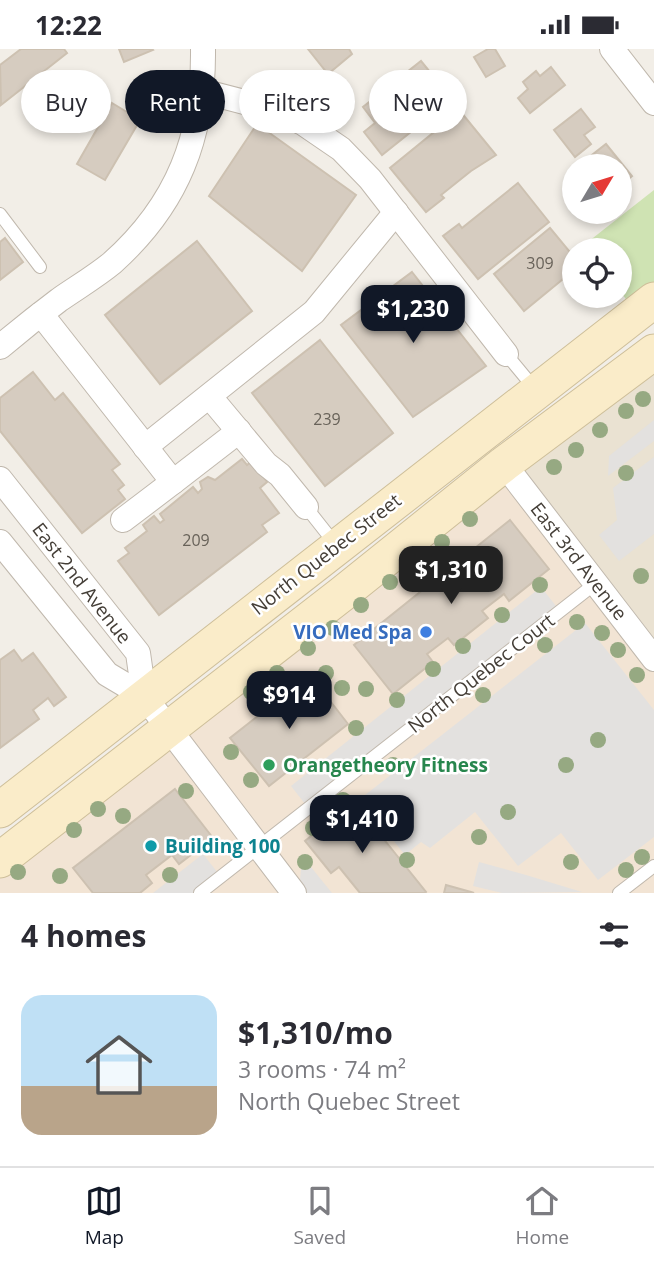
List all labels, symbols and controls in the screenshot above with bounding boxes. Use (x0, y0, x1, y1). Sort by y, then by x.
text: 12:22 (35, 7, 102, 43)
chip: Buy (21, 70, 111, 133)
chip: Rent (125, 70, 225, 133)
chip: Filters (239, 70, 355, 133)
chip: New (369, 70, 467, 133)
north arrow (562, 154, 632, 224)
map controls (562, 154, 632, 308)
button: locate (562, 238, 632, 308)
house number: 309 (526, 252, 554, 274)
pin: $1,230 (356, 285, 470, 345)
text: $1,230 (377, 292, 449, 324)
house number: 239 (313, 408, 341, 430)
street label: North Quebec Street (246, 487, 406, 621)
street label: East 3rd Avenue (525, 497, 633, 625)
street label: East 2nd Avenue (26, 517, 138, 649)
house number: 209 (182, 529, 210, 551)
pin: $1,310 (394, 547, 508, 606)
text: $1,310 (415, 553, 487, 585)
street label: North Quebec Court (402, 607, 560, 739)
place label: VIO Med Spa (293, 619, 412, 645)
marker: VIO Med Spa (418, 624, 434, 640)
pin: $914 (248, 671, 330, 731)
text: $914 (263, 678, 315, 710)
place label: Orangetheory Fitness (283, 752, 488, 778)
marker: Orangetheory Fitness (261, 757, 277, 773)
pin: $1,410 (305, 795, 419, 855)
text: $1,410 (326, 802, 398, 834)
place label: Building 100 (165, 833, 281, 859)
marker: Building 100 (143, 838, 159, 854)
text: 4 homes (21, 915, 146, 956)
icon: filters (595, 916, 633, 954)
text: $1,310/mo (238, 1012, 393, 1053)
icon: home (77, 1023, 161, 1107)
text: 3 rooms · 74 m² (238, 1053, 406, 1085)
text: North Quebec Street (238, 1085, 460, 1117)
tab: Map (85, 1182, 124, 1250)
tab: Saved (293, 1182, 346, 1250)
tab: Home (516, 1182, 569, 1250)

